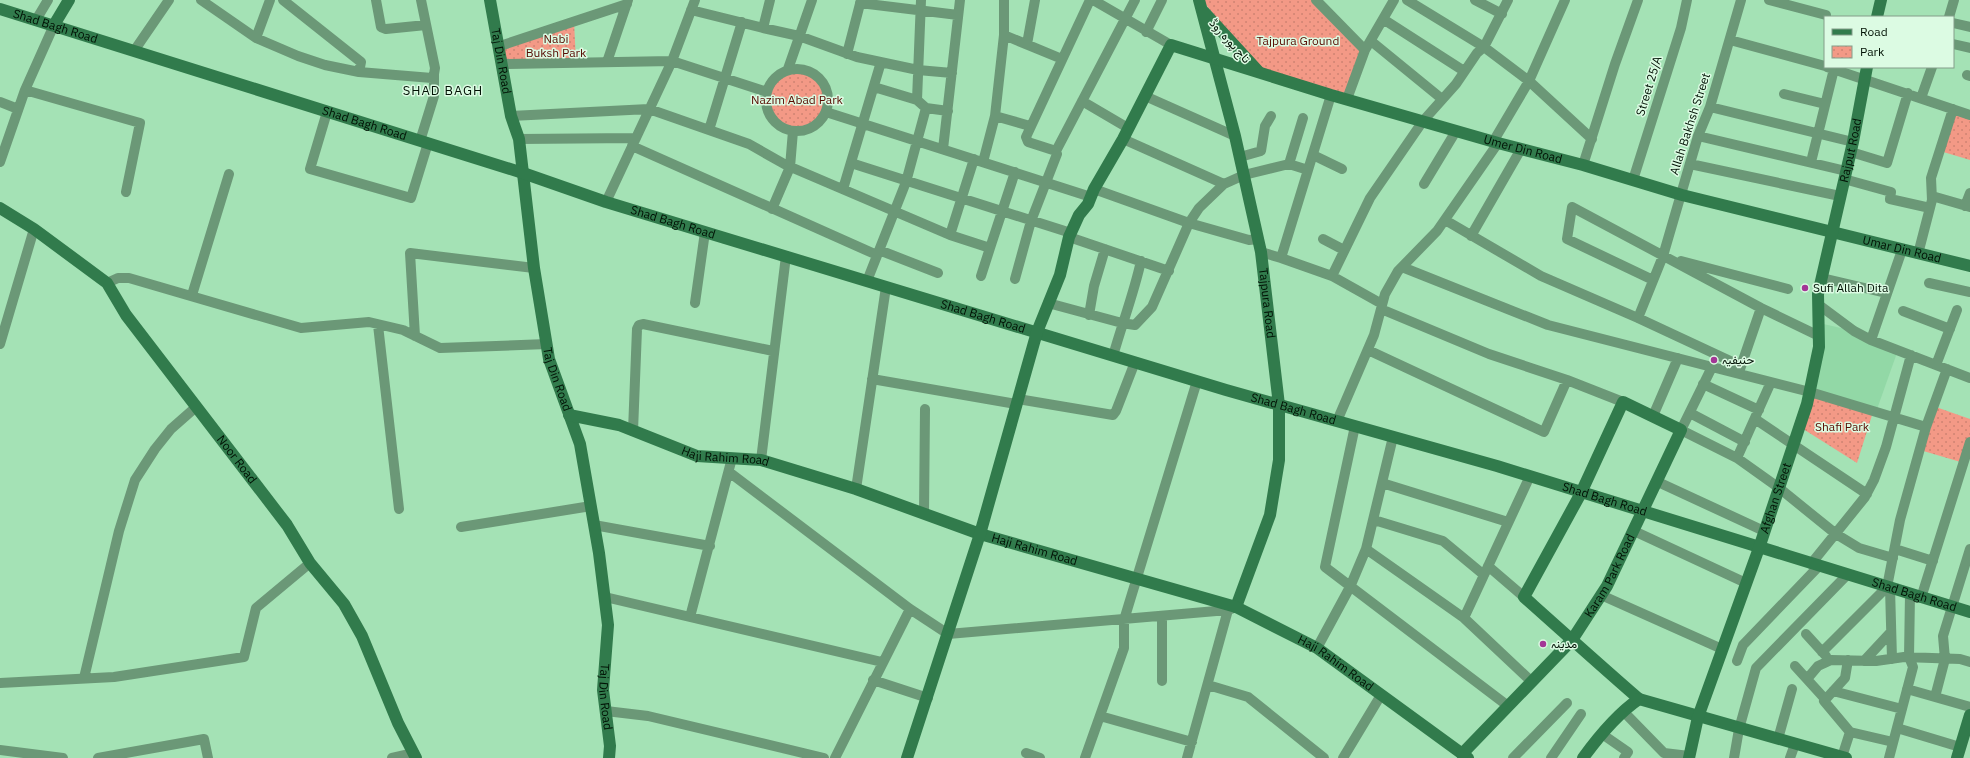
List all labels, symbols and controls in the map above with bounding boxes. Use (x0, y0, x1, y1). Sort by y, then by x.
street label: Shad Bagh Road (11, 6, 100, 46)
street label: تاج پورہ روڈ (1205, 15, 1254, 67)
legend (1824, 16, 1954, 68)
text: Road (1860, 24, 1888, 39)
street label: Taj Din Road (488, 27, 515, 95)
park label: Nabi Buksh Park (526, 31, 587, 60)
park label: Tajpura Ground (1257, 33, 1339, 48)
text: Park (1860, 44, 1885, 59)
street label: Street 25/A (1632, 54, 1665, 118)
street label: Allah Bakhsh Street (1666, 71, 1713, 177)
district label: SHAD BAGH (403, 82, 483, 99)
park label: Nazim Abad Park (751, 92, 844, 107)
street label: Shad Bagh Road (320, 103, 409, 143)
street label: Rajput Road (1836, 117, 1864, 184)
street label: Umer Din Road (1482, 131, 1564, 166)
street label: Shad Bagh Road (629, 202, 717, 242)
street label: Umar Din Road (1861, 232, 1943, 266)
street label: Tajpura Road (1256, 267, 1279, 339)
place label: Sufi Allah Dita (1813, 280, 1889, 295)
marker: Sufi Allah Dita (1800, 283, 1810, 293)
street label: Shad Bagh Road (939, 296, 1027, 336)
street label: Taj Din Road (540, 346, 575, 413)
place label: حنیفیہ (1722, 352, 1754, 367)
marker: حنیفیہ (1709, 355, 1719, 365)
street label: Shad Bagh Road (1249, 389, 1338, 428)
park label: Shafi Park (1815, 419, 1870, 434)
street label: Noor Road (214, 432, 260, 486)
street label: Haji Rahim Road (679, 443, 771, 469)
street label: Afghan Street (1756, 461, 1794, 536)
street label: Shad Bagh Road (1561, 479, 1649, 519)
street label: Haji Rahim Road (990, 530, 1079, 568)
street label: Karam Park Road (1581, 531, 1638, 620)
street label: Shad Bagh Road (1870, 574, 1959, 614)
street label: Haji Rahim Road (1295, 632, 1377, 694)
place label: مدینہ (1551, 636, 1577, 651)
marker: مدینہ (1538, 639, 1548, 649)
street label: Taj Din Road (596, 663, 616, 731)

